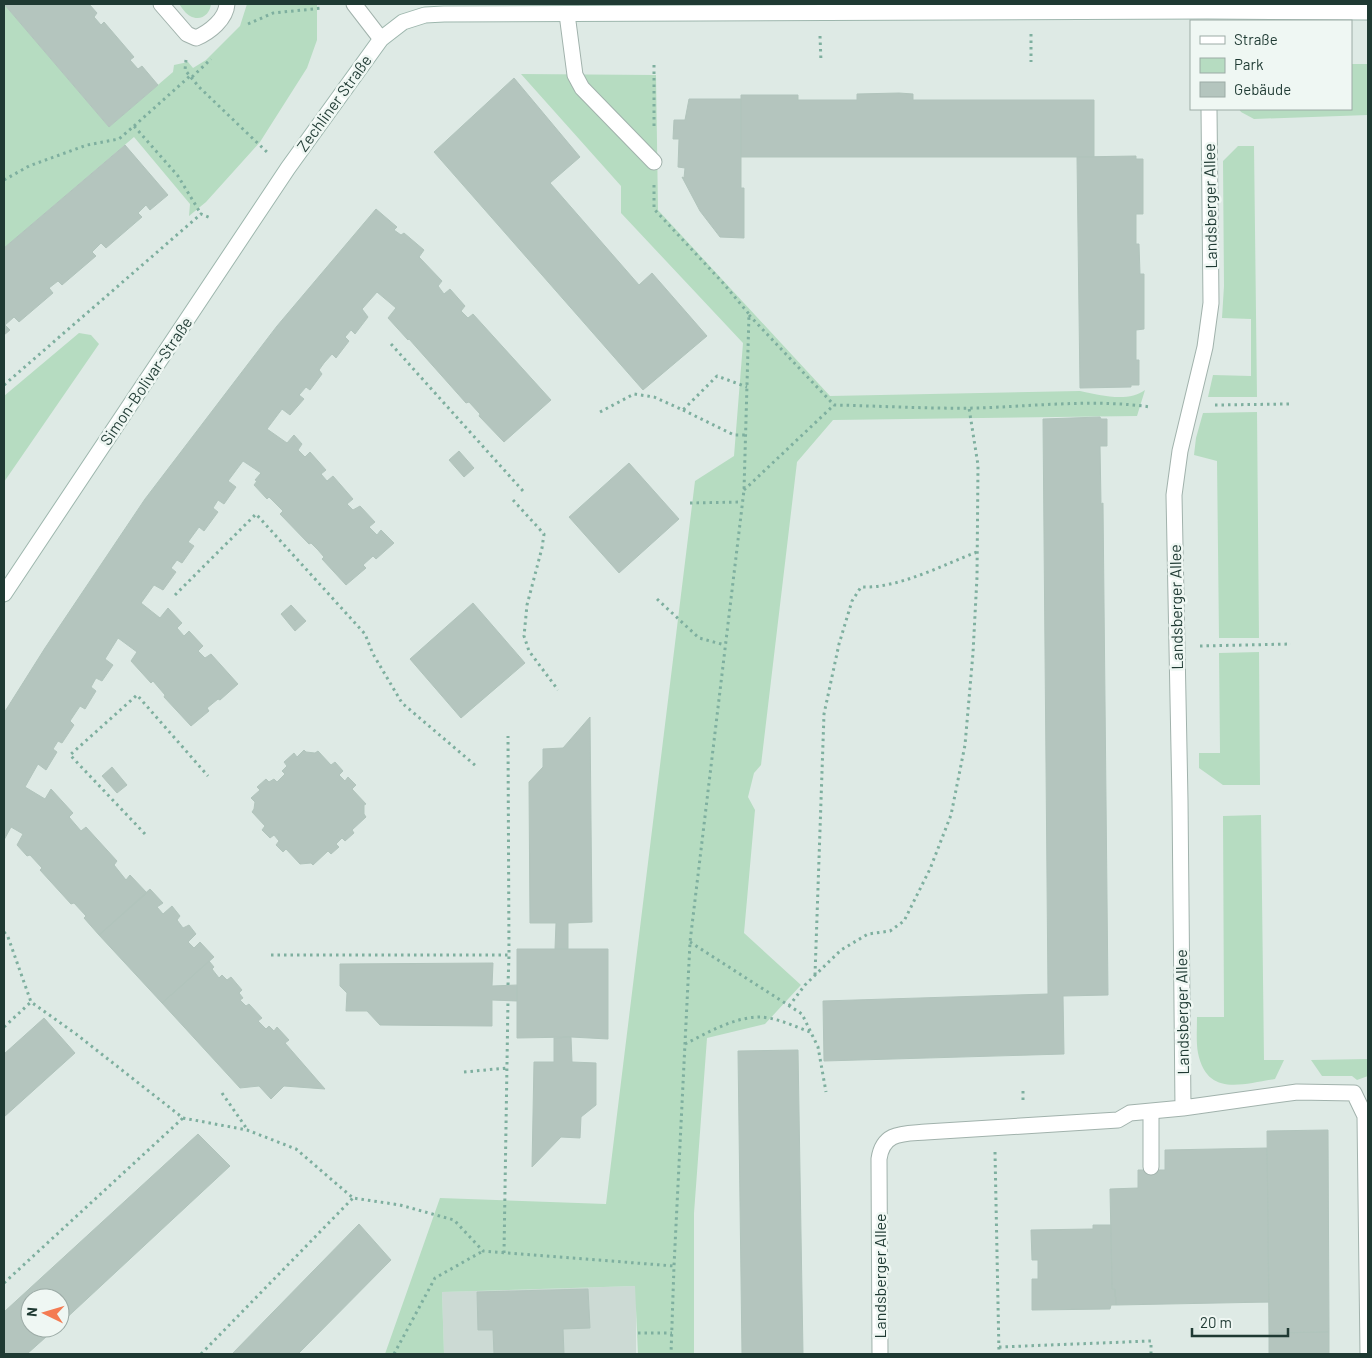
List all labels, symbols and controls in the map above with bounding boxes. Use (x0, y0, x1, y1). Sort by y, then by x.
legend (1190, 20, 1352, 110)
text: Straße (1234, 30, 1278, 48)
street label: Zechliner Straße (292, 51, 375, 155)
text: Park (1234, 55, 1264, 73)
text: Gebäude (1234, 80, 1291, 98)
street label: Landsberger Allee (1199, 143, 1220, 269)
street label: Simon-Bolivar-Straße (96, 313, 196, 449)
street label: Landsberger Allee (1165, 544, 1186, 670)
street label: Landsberger Allee (1171, 949, 1192, 1075)
street label: Landsberger Allee (870, 1213, 889, 1339)
north arrow (20, 1288, 70, 1338)
text: N (23, 1306, 40, 1317)
scale bar (1192, 1306, 1288, 1338)
text: 20 m (1200, 1313, 1232, 1331)

